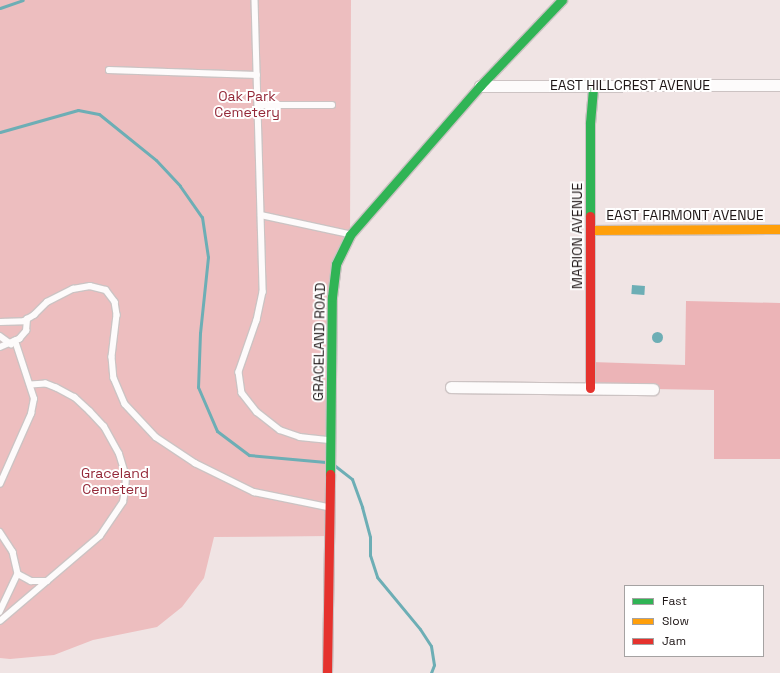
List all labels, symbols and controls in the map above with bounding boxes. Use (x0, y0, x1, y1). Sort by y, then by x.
street label: EAST HILLCREST AVENUE (549, 77, 711, 93)
park label: Oak Park Cemetery (214, 88, 280, 120)
street label: MARION AVENUE (569, 183, 585, 289)
street label: EAST FAIRMONT AVENUE (606, 207, 764, 223)
street label: GRACELAND ROAD (310, 283, 328, 401)
park label: Graceland Cemetery (81, 465, 149, 498)
legend (624, 585, 764, 657)
text: Fast (662, 593, 687, 609)
text: Slow (662, 613, 689, 629)
text: Jam (662, 633, 686, 649)

